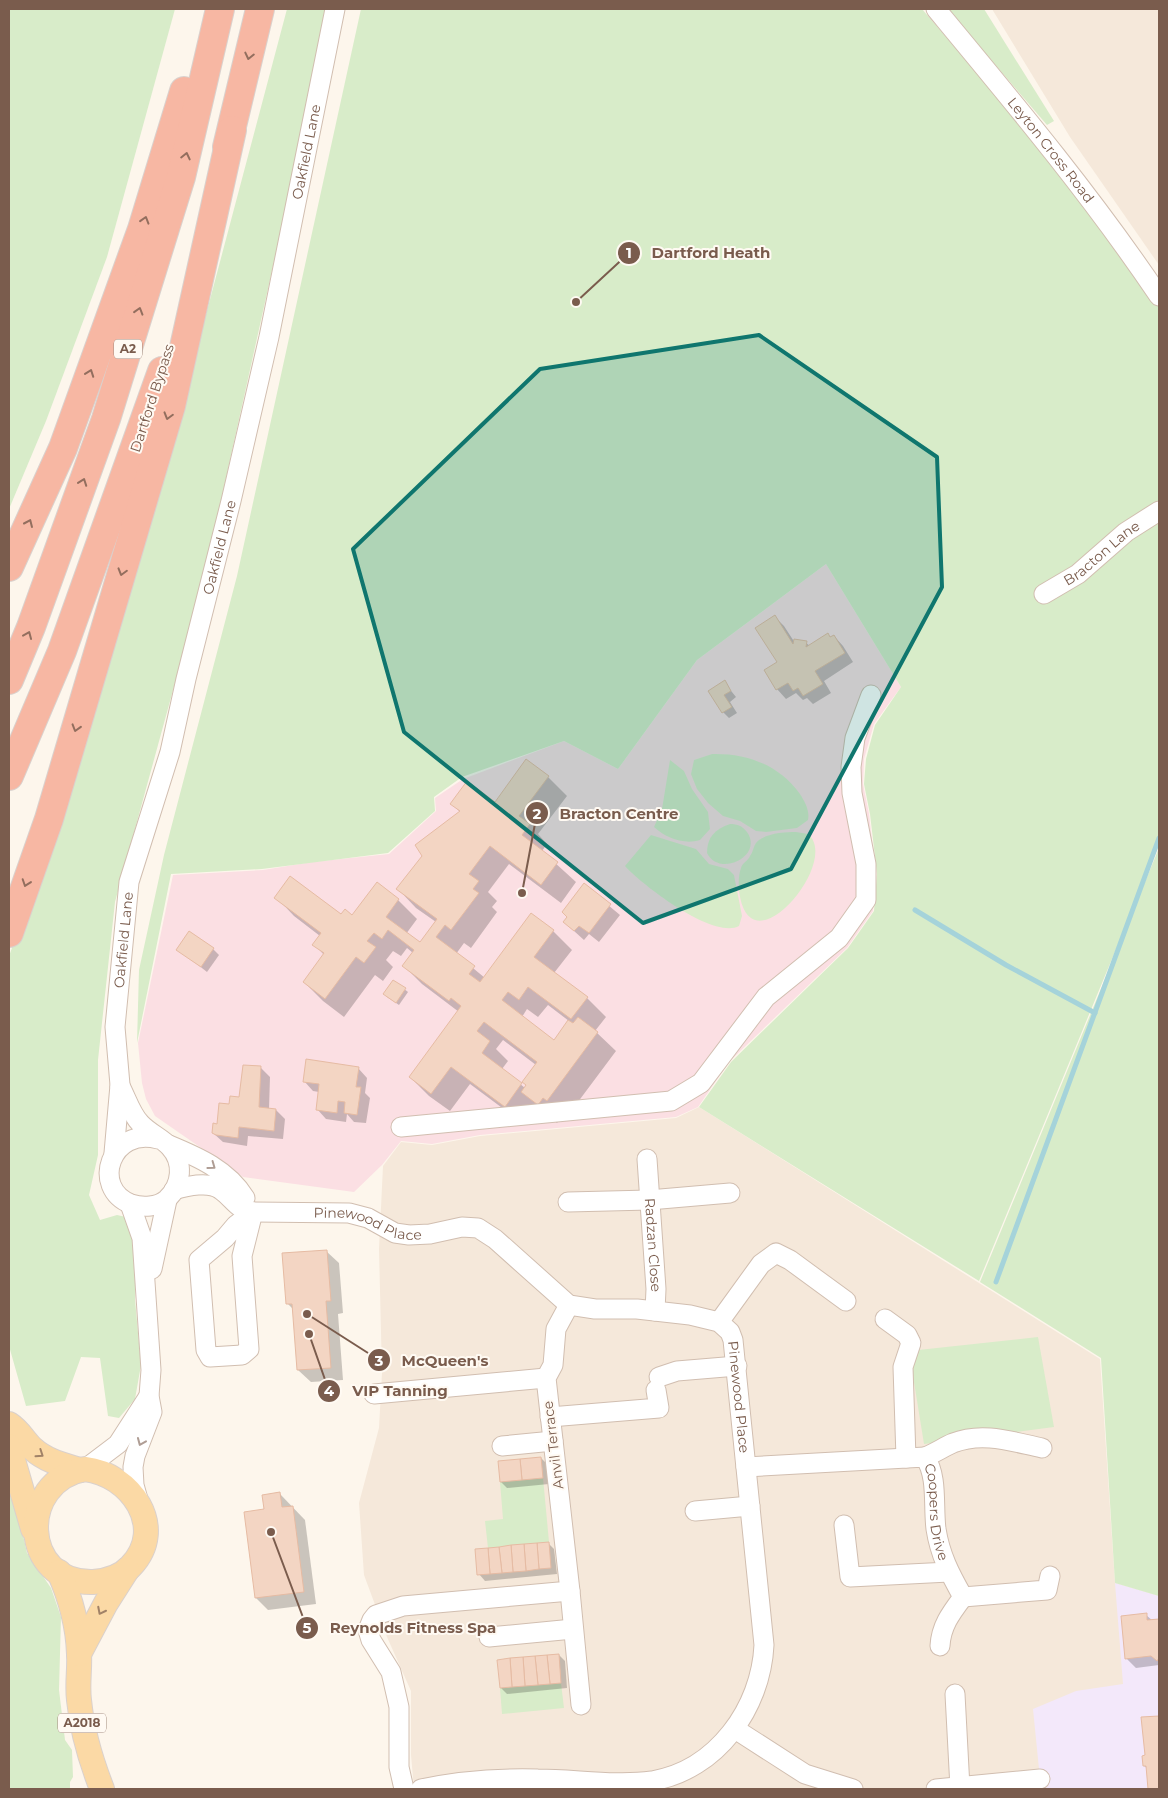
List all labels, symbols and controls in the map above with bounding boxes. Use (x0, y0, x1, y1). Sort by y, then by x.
one-way arrow (244, 52, 255, 61)
street label: Leyton Cross Road (1004, 94, 1098, 207)
street label: Oakfield Lane (288, 103, 325, 201)
one-way arrow (180, 151, 191, 160)
one-way arrow (139, 216, 149, 224)
callout: Dartford Heath (616, 238, 780, 268)
text: 1 (626, 243, 632, 262)
text: Dartford Heath (652, 243, 770, 262)
one-way arrow (134, 308, 144, 316)
road number: A2 (114, 339, 142, 358)
street label: Dartford Bypass (126, 341, 178, 454)
one-way arrow (84, 369, 94, 377)
one-way arrow (163, 412, 173, 420)
one-way arrow (77, 479, 87, 487)
street label: Oakfield Lane (199, 498, 240, 596)
street label: Bracton Lane (1060, 517, 1143, 589)
one-way arrow (23, 519, 33, 528)
one-way arrow (117, 568, 127, 576)
one-way arrow (21, 631, 32, 640)
one-way arrow (71, 724, 81, 732)
callout: Bracton Centre (524, 798, 688, 828)
text: 2 (533, 804, 542, 823)
text: Bracton Centre (559, 804, 679, 823)
one-way arrow (22, 878, 32, 887)
street label: Oakfield Lane (110, 891, 137, 989)
one-way arrow (206, 1160, 216, 1169)
street label: Radzan Close (641, 1197, 665, 1292)
street label: Pinewood Place (313, 1203, 422, 1244)
street label: Pinewood Place (724, 1340, 753, 1454)
callout: McQueen's (367, 1345, 499, 1375)
text: 3 (374, 1351, 384, 1370)
text: McQueen's (402, 1351, 488, 1370)
callout: VIP Tanning (317, 1376, 457, 1406)
text: 4 (324, 1381, 335, 1400)
text: VIP Tanning (351, 1381, 448, 1400)
street label: Anvil Terrace (539, 1400, 567, 1490)
one-way arrow (136, 1437, 147, 1446)
one-way arrow (34, 1448, 44, 1457)
street label: Coopers Drive (920, 1461, 953, 1563)
one-way arrow (97, 1606, 107, 1615)
callout: Reynolds Fitness Spa (294, 1613, 506, 1643)
text: 5 (303, 1618, 312, 1637)
text: Reynolds Fitness Spa (330, 1618, 496, 1637)
road number: A2018 (58, 1714, 106, 1732)

